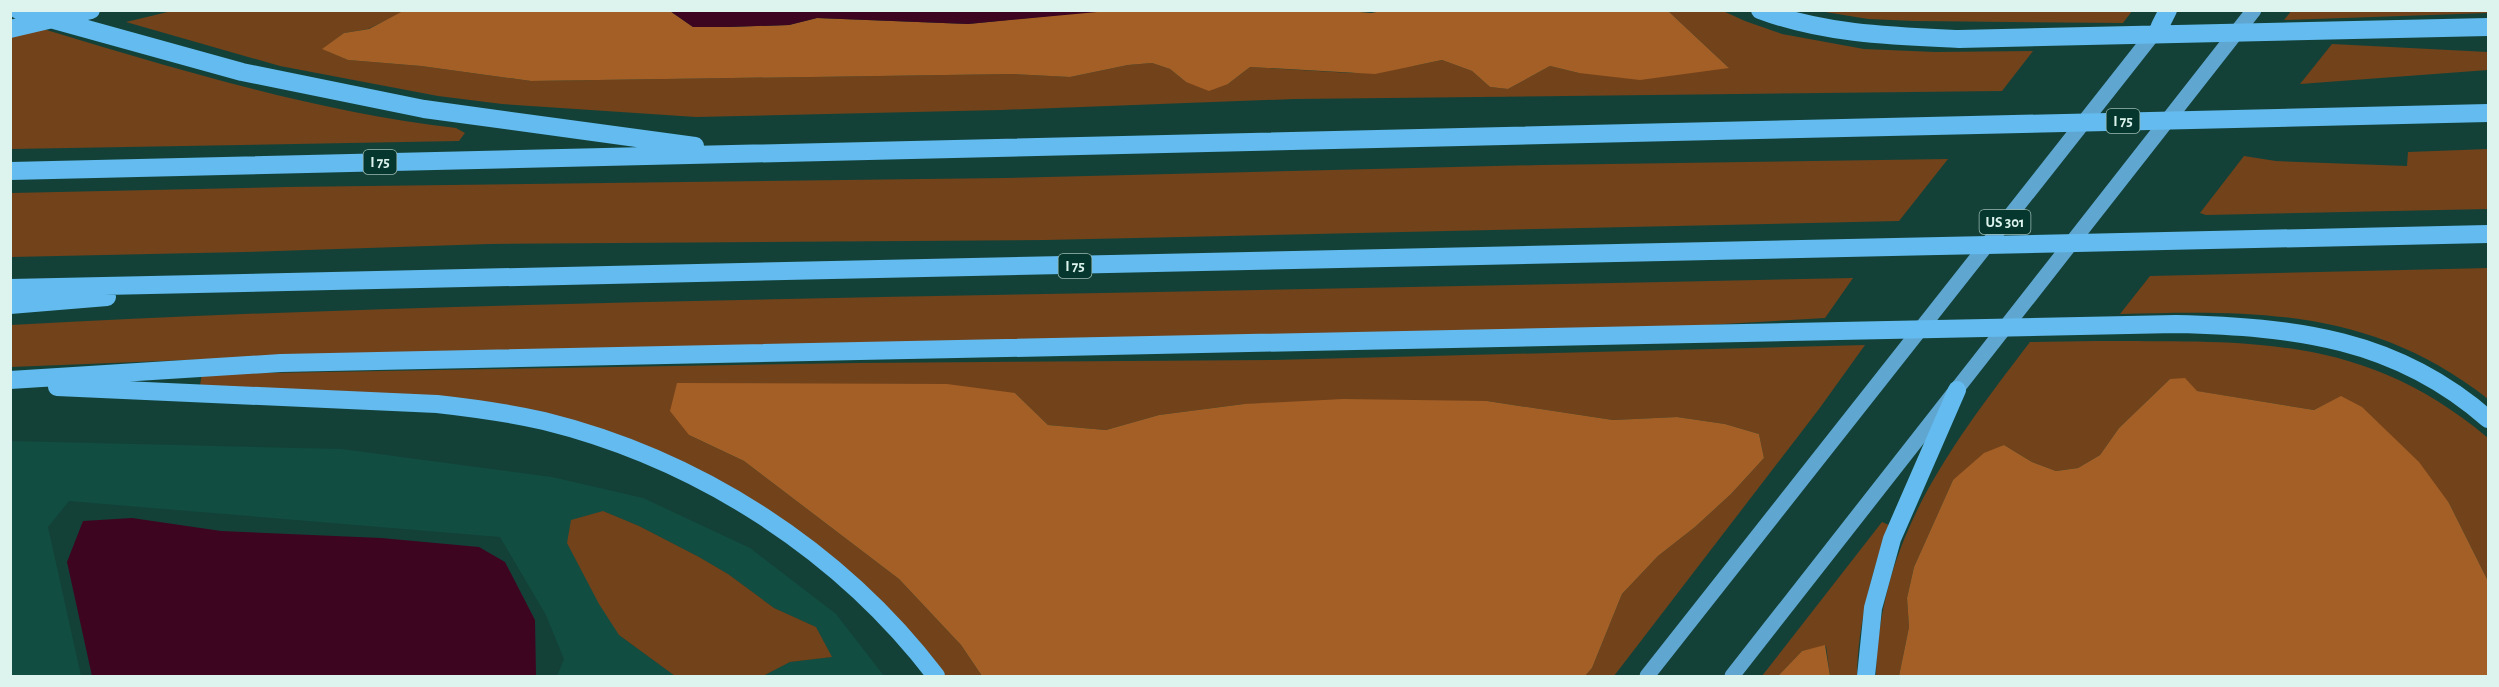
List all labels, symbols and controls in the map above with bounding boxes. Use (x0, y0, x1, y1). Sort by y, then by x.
road number: I 75 (2106, 109, 2140, 133)
road number: I 75 (364, 150, 397, 174)
road number: US 301 (1980, 210, 2030, 234)
road number: I 75 (1058, 254, 1092, 278)

